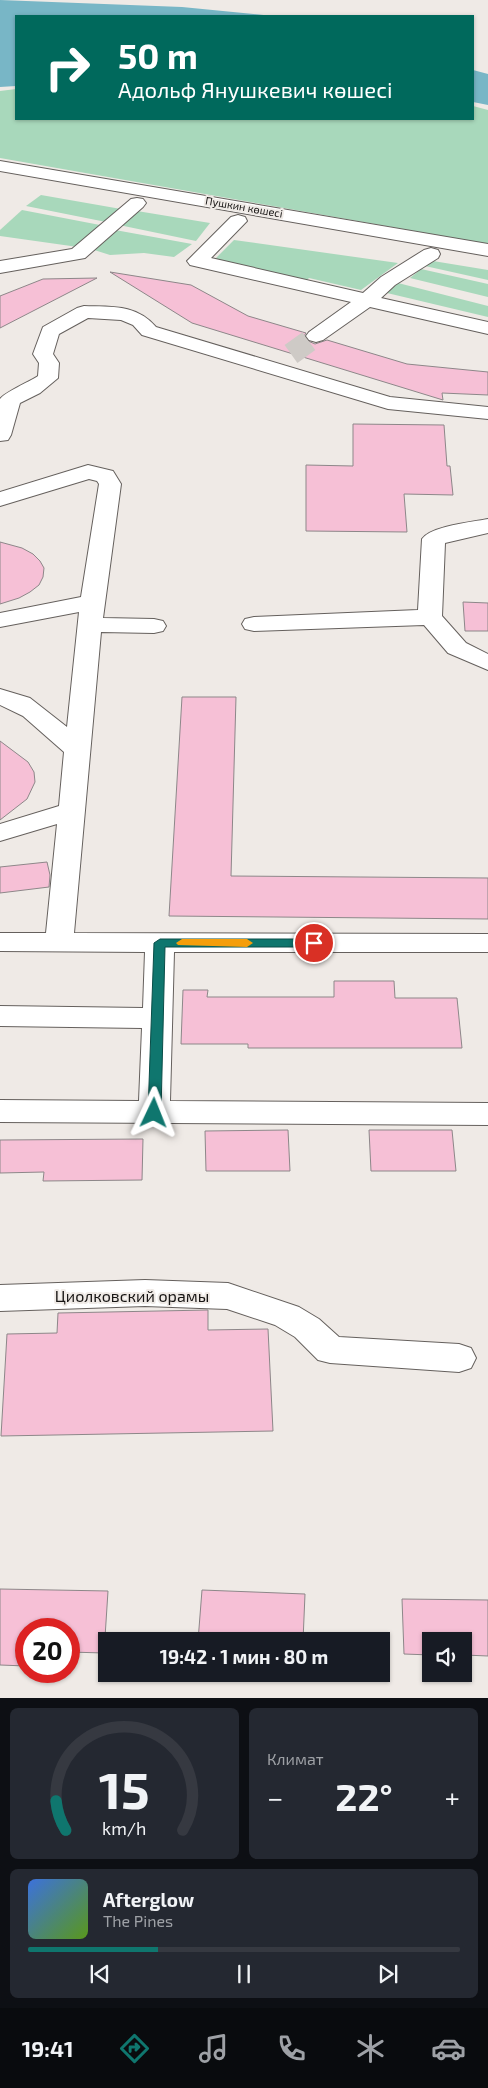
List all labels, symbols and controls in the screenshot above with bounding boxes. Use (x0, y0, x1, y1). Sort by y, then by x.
text: 50 m (118, 34, 198, 76)
icon: right (35, 35, 100, 100)
text: Адольф Янушкевич көшесі (118, 76, 393, 102)
street label: Пушкин көшесі (204, 193, 284, 221)
pin (293, 922, 335, 964)
icon: arrive (300, 929, 328, 957)
position arrow (127, 1086, 179, 1138)
street label: Циолковский орамы (55, 1286, 209, 1305)
speed limit sign: 20 (15, 1618, 80, 1683)
map controls (422, 1632, 472, 1682)
button: sound (422, 1632, 472, 1682)
text: 19:42 · 1 мин · 80 m (160, 1645, 328, 1668)
text: Климат (267, 1749, 324, 1768)
text: 15 (99, 1757, 150, 1819)
text: 22° (335, 1773, 393, 1819)
text: − (267, 1780, 283, 1814)
text: + (445, 1780, 460, 1814)
text: km/h (102, 1817, 147, 1839)
text: Afterglow (103, 1888, 194, 1911)
text: The Pines (103, 1911, 173, 1930)
icon: previous (86, 1960, 114, 1988)
icon: pause (230, 1960, 258, 1988)
icon: next (374, 1960, 402, 1988)
icon: directions (117, 2031, 152, 2066)
icon: music (196, 2031, 231, 2066)
icon: phone (274, 2031, 309, 2066)
icon: climate (353, 2031, 388, 2066)
icon: car (431, 2031, 466, 2066)
text: 19:41 (22, 2035, 73, 2061)

